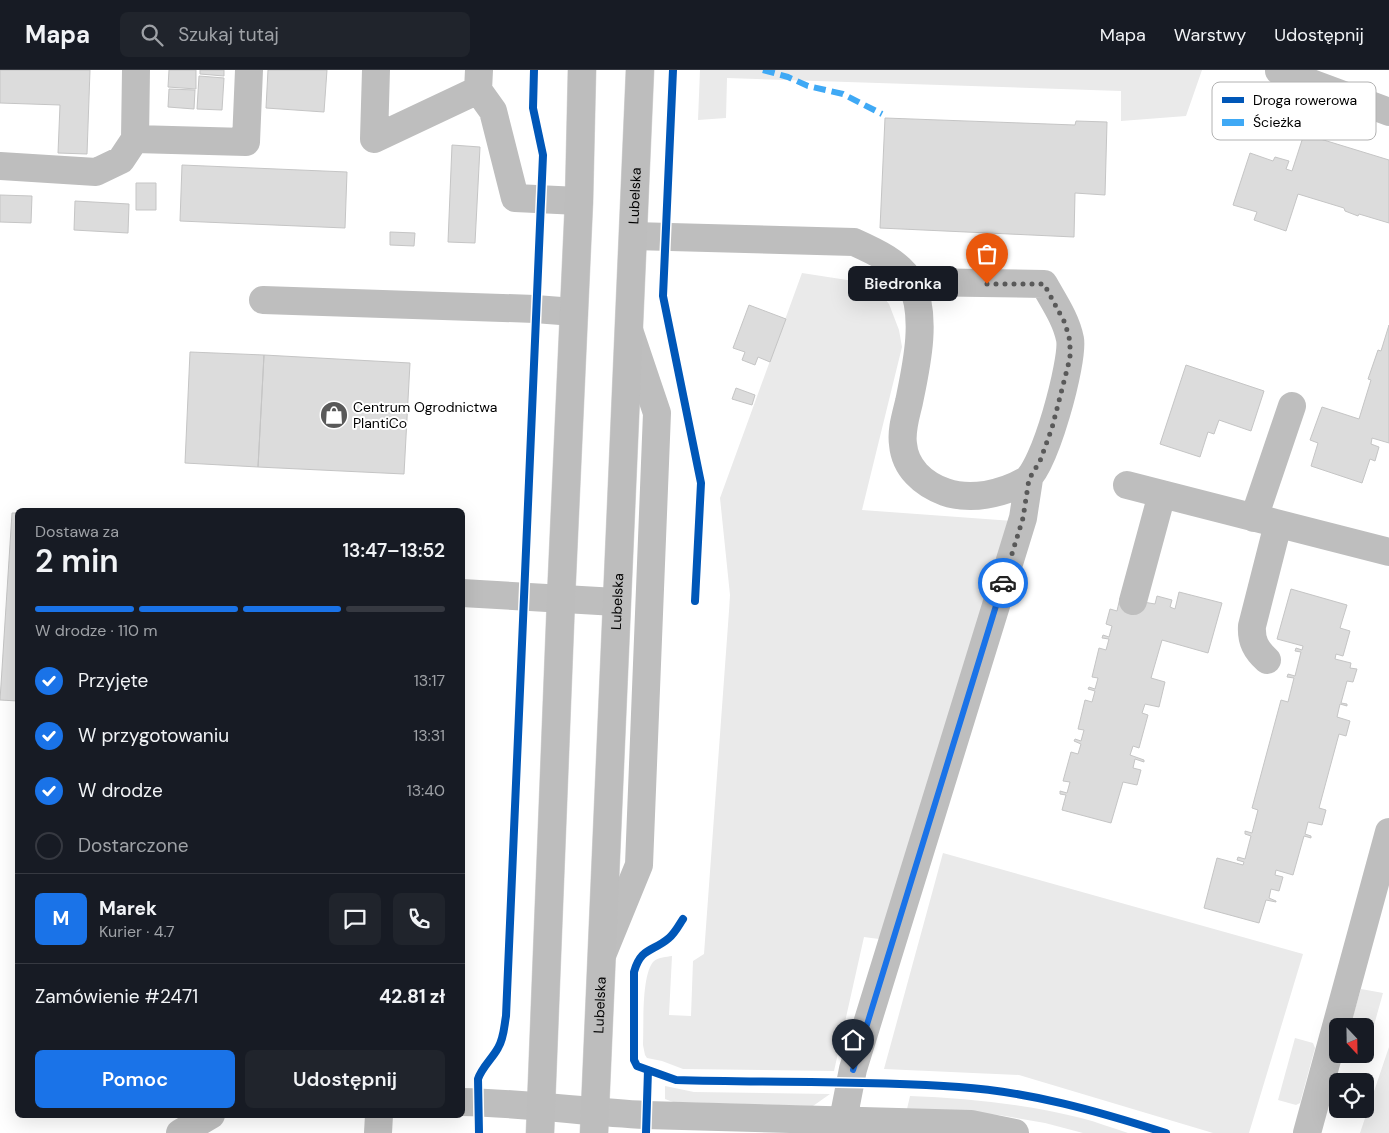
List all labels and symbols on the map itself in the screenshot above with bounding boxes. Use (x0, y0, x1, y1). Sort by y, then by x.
legend (1212, 82, 1376, 140)
text: Droga rowerowa (1253, 91, 1357, 109)
text: Ścieżka (1253, 113, 1301, 131)
street label: Lubelska (624, 167, 645, 225)
pin (966, 233, 1008, 284)
callout: Biedronka (847, 266, 957, 302)
place label: Centrum Ogrodnictwa PlantiCo (353, 398, 497, 432)
shop icon: Centrum Ogrodnictwa PlantiCo (319, 400, 349, 430)
courier (978, 558, 1028, 608)
street label: Lubelska (607, 573, 627, 630)
street label: Lubelska (589, 976, 610, 1034)
north arrow (1329, 1018, 1374, 1062)
pin (832, 1019, 874, 1070)

